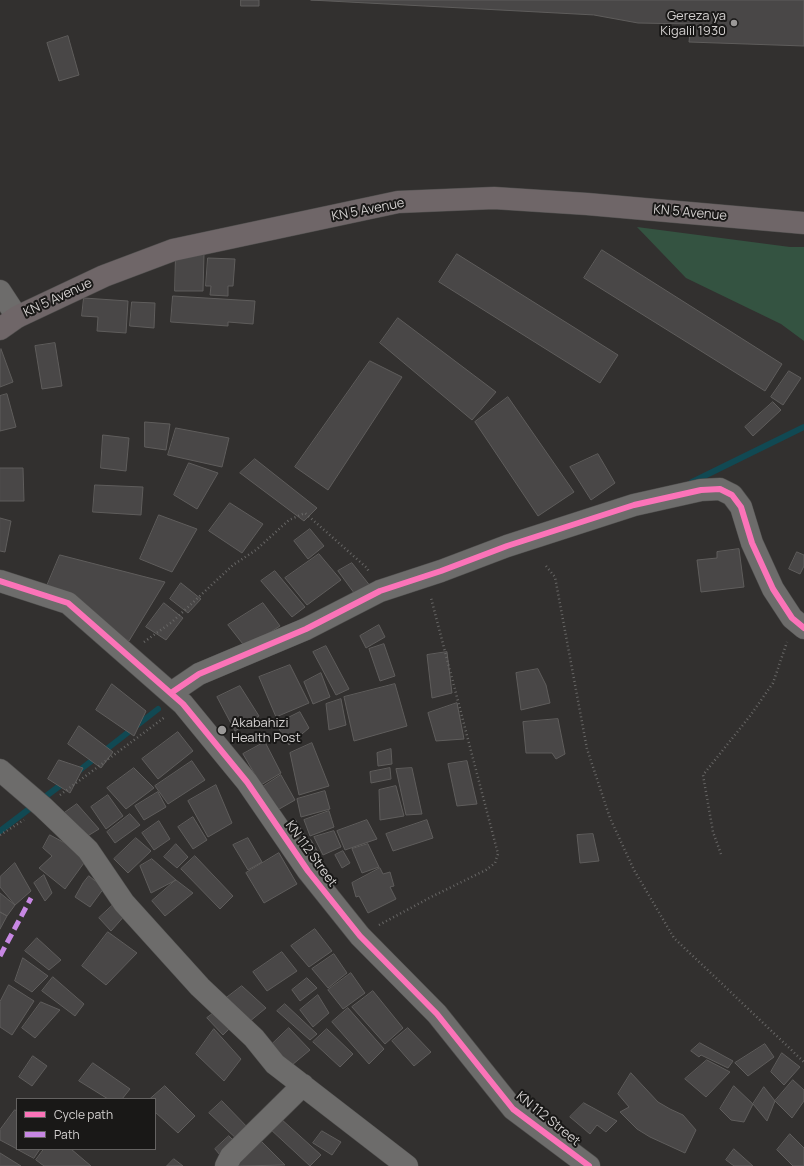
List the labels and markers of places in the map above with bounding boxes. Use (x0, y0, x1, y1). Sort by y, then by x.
place label: Gereza ya KigaliI 1930 (660, 8, 726, 39)
marker: Gereza ya KigaliI 1930 (729, 18, 739, 28)
place label: Akabahizi Health Post (231, 715, 301, 746)
marker: Akabahizi Health Post (216, 724, 228, 736)

